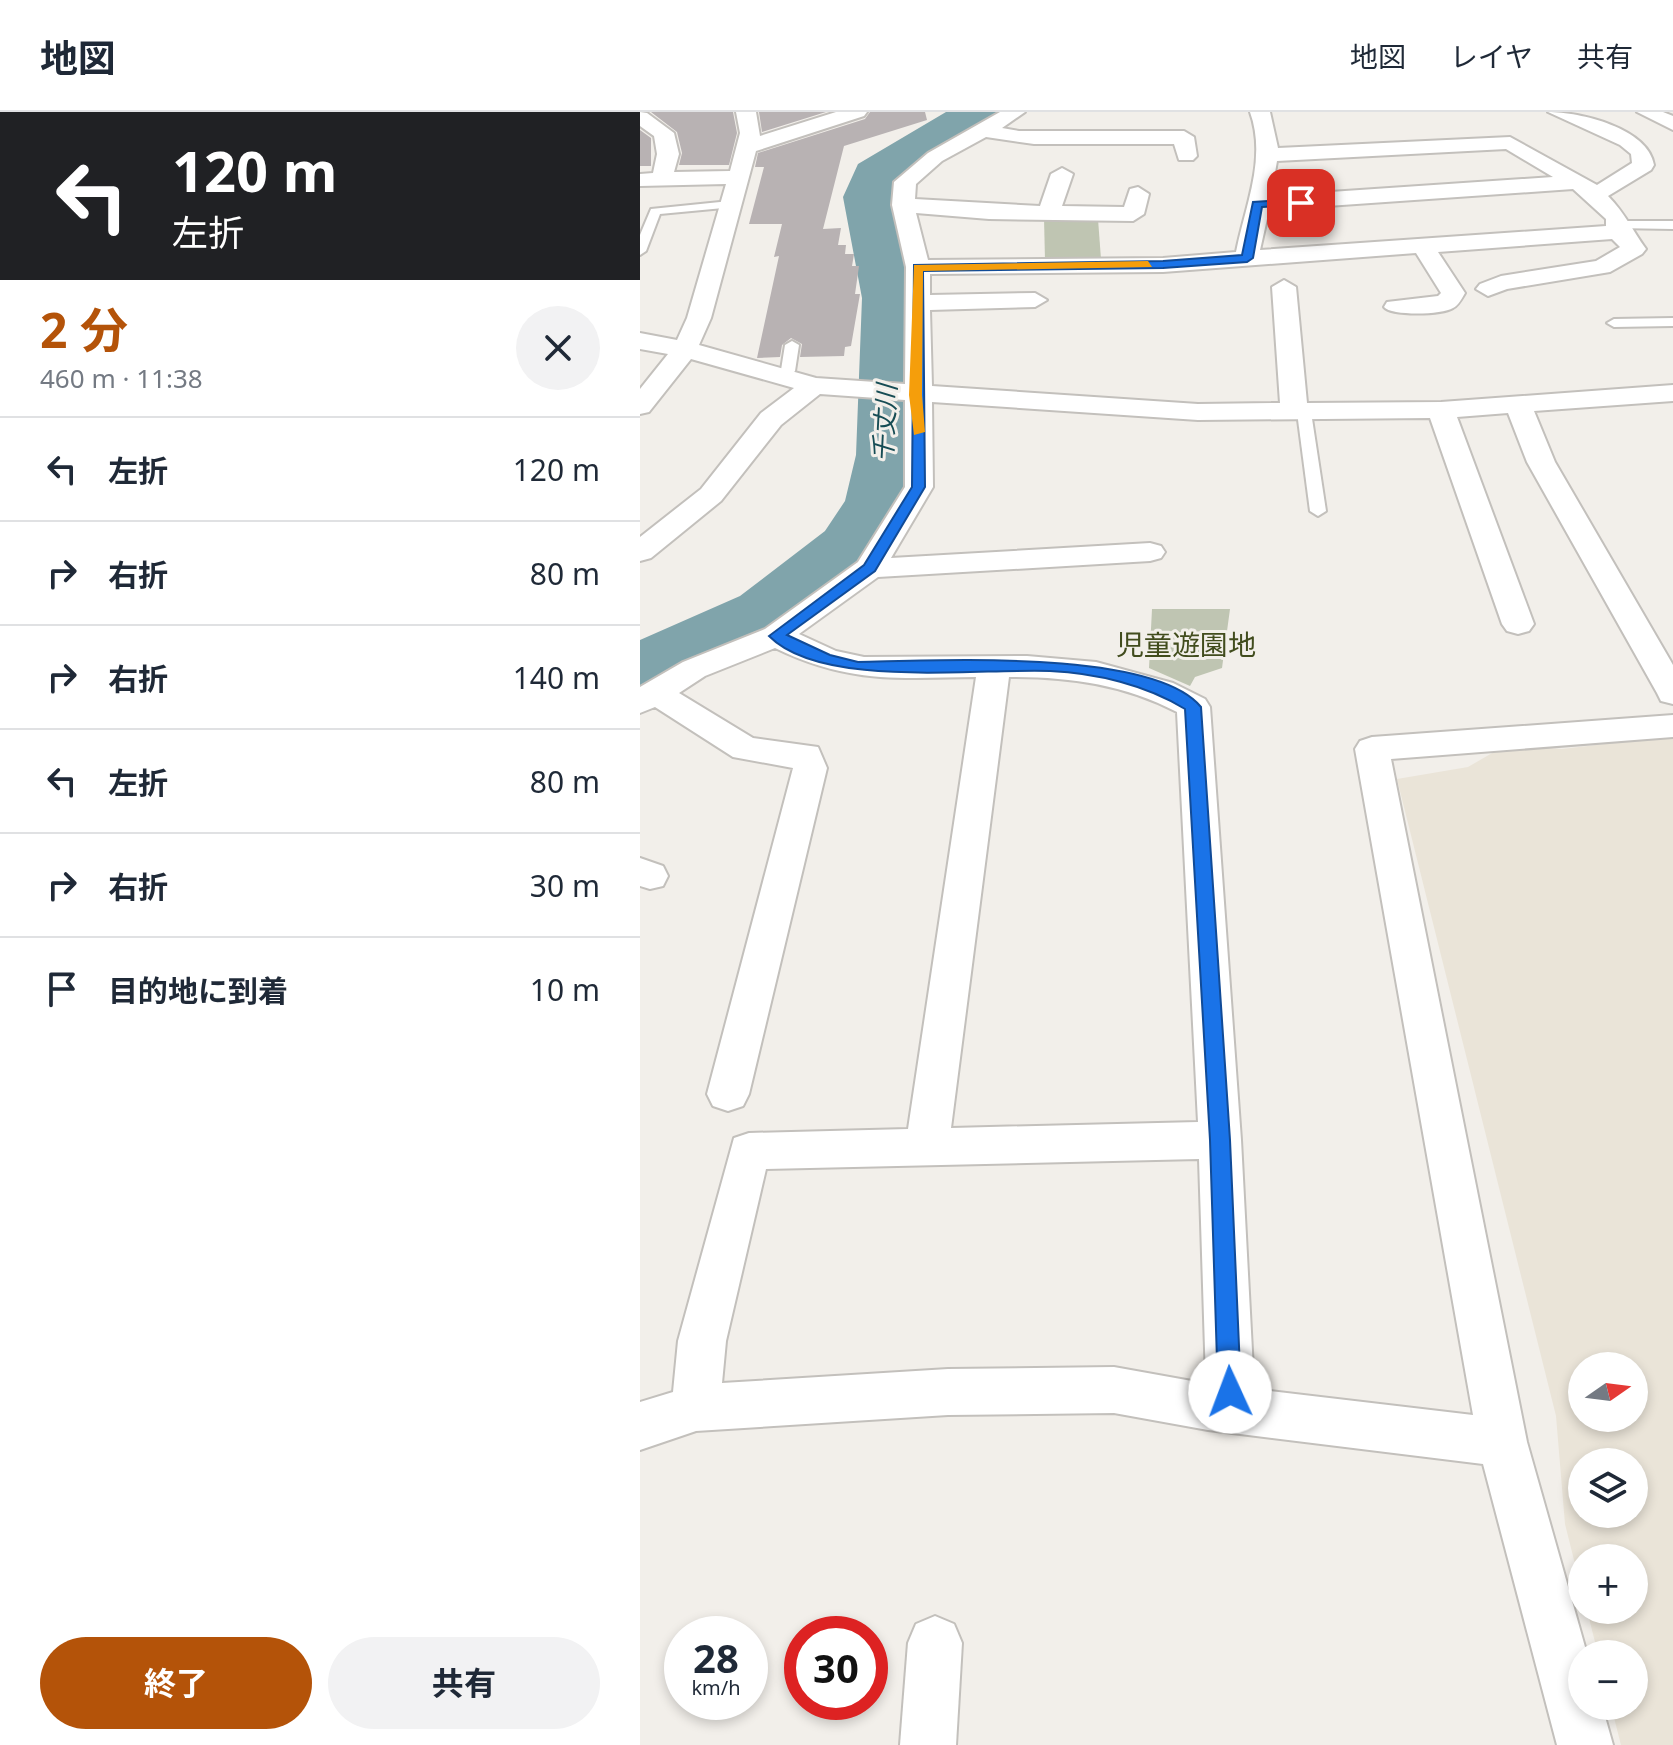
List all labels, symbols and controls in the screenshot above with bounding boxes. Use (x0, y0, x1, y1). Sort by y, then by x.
text: 地図 (40, 31, 116, 83)
text: 地図 (1350, 37, 1406, 75)
text: レイヤ (1450, 37, 1533, 75)
text: 共有 (1577, 37, 1633, 75)
text: 120 m (172, 132, 337, 208)
icon: left (40, 144, 144, 248)
pin (1267, 169, 1335, 237)
icon: arrive (1279, 181, 1323, 225)
text: 左折 (172, 208, 244, 257)
text: 2 分 (40, 297, 128, 362)
button: close (516, 306, 600, 390)
text: 460 m · 11:38 (40, 360, 203, 396)
water label: 千丈川 (864, 380, 904, 463)
icon: left (40, 447, 84, 491)
text: 120 m (513, 449, 600, 490)
text: 左折 (108, 450, 168, 491)
icon: right (40, 551, 84, 595)
text: 80 m (530, 553, 600, 594)
text: 右折 (108, 554, 168, 595)
park label: 児童遊園地 (1116, 625, 1256, 663)
icon: right (40, 655, 84, 699)
text: 140 m (513, 657, 600, 698)
text: 右折 (108, 658, 168, 699)
icon: left (40, 759, 84, 803)
text: 80 m (530, 761, 600, 802)
text: 左折 (108, 762, 168, 803)
icon: right (40, 863, 84, 907)
text: 30 m (530, 865, 600, 906)
text: 右折 (108, 866, 168, 907)
icon: arrive (40, 967, 84, 1011)
text: 10 m (530, 969, 600, 1010)
text: 目的地に到着 (108, 970, 288, 1011)
position arrow (1188, 1350, 1272, 1434)
north arrow (1568, 1352, 1648, 1432)
map controls (1568, 1352, 1648, 1720)
button: layers (1568, 1448, 1648, 1528)
button: + (1568, 1544, 1648, 1624)
speed limit sign: 30 (784, 1616, 888, 1720)
text: 28 (693, 1630, 739, 1685)
button: 終了 (40, 1637, 312, 1729)
button: 共有 (328, 1637, 600, 1729)
button: − (1568, 1640, 1648, 1720)
text: km/h (691, 1674, 741, 1701)

